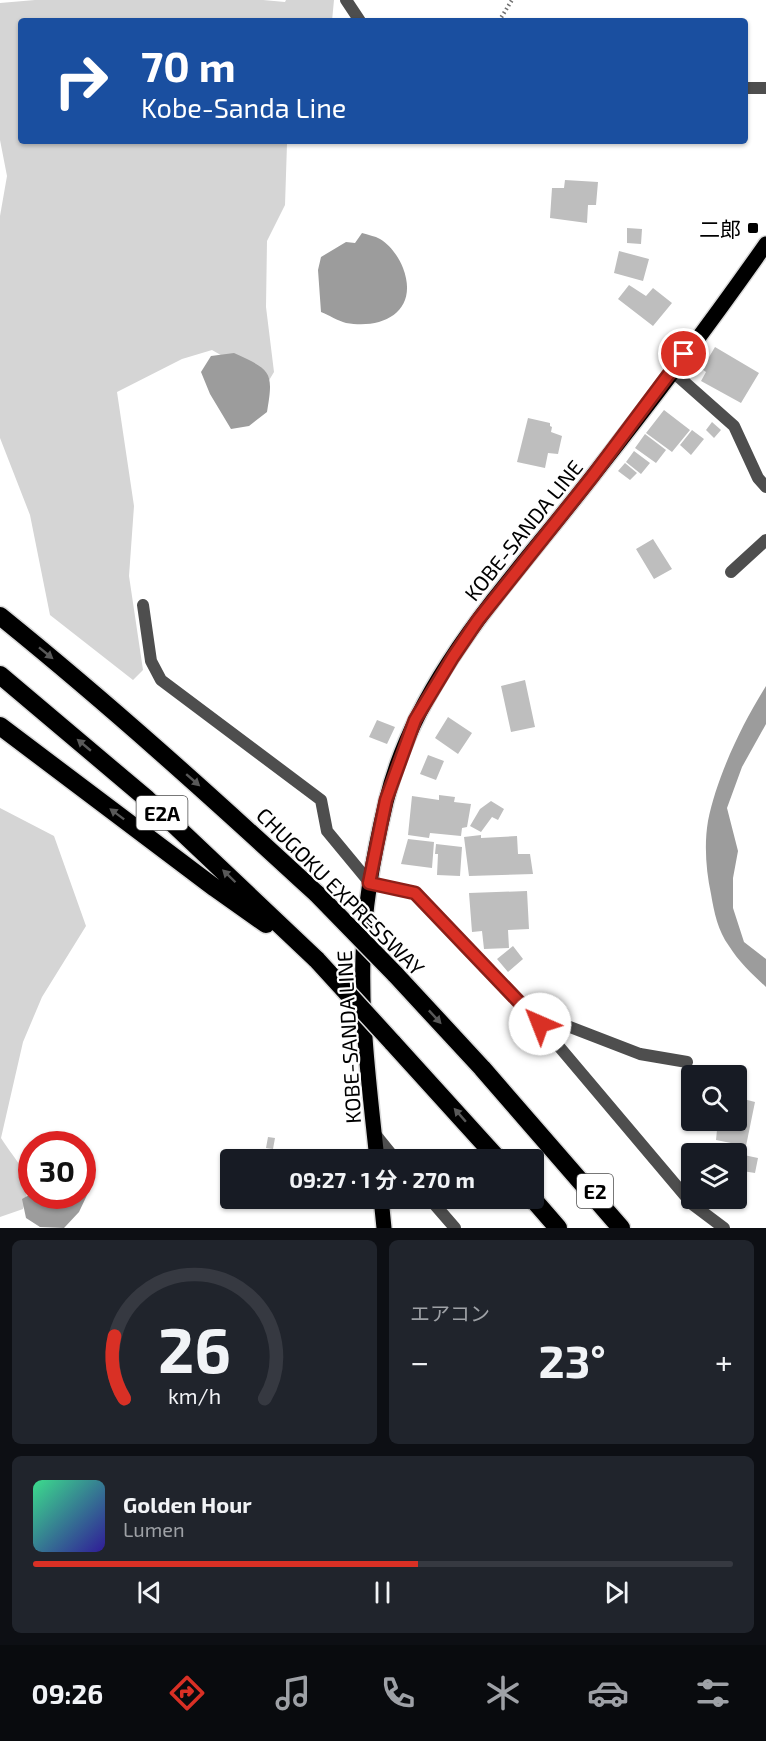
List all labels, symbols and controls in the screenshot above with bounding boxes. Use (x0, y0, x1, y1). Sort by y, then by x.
text: 70 m (141, 40, 236, 90)
icon: right (42, 42, 120, 120)
text: Kobe-Sanda Line (141, 91, 346, 123)
place label: 二郎 (699, 216, 741, 241)
marker: 二郎 (746, 221, 760, 235)
pin (658, 328, 709, 379)
icon: arrive (667, 337, 700, 370)
street label: KOBE-SANDA LINE (459, 455, 587, 605)
one-way arrow (38, 646, 53, 658)
one-way arrow (76, 739, 92, 752)
one-way arrow (185, 773, 200, 786)
road number: E2A (136, 796, 188, 830)
street label: CHUGOKU EXPRESSWAY (252, 802, 430, 980)
one-way arrow (109, 808, 125, 820)
one-way arrow (221, 869, 236, 883)
street label: KOBE-SANDA LINE (331, 950, 365, 1124)
position arrow (508, 992, 572, 1056)
one-way arrow (428, 1010, 442, 1025)
map controls (681, 1065, 747, 1209)
button: search (681, 1065, 747, 1131)
one-way arrow (453, 1108, 467, 1123)
speed limit sign: 30 (18, 1131, 96, 1209)
button: layers (681, 1143, 747, 1209)
text: 09:27 · 1 分 · 270 m (289, 1166, 475, 1192)
road number: E2 (577, 1174, 613, 1208)
text: エアコン (410, 1301, 490, 1325)
text: 26 (158, 1311, 231, 1386)
text: 23° (538, 1333, 606, 1387)
text: − (410, 1341, 429, 1381)
text: + (715, 1341, 733, 1381)
text: km/h (168, 1383, 221, 1408)
text: Golden Hour (123, 1491, 252, 1517)
text: Lumen (123, 1517, 185, 1541)
icon: previous (133, 1576, 166, 1609)
icon: pause (366, 1576, 399, 1609)
icon: next (600, 1576, 633, 1609)
icon: directions (166, 1672, 208, 1714)
icon: music (272, 1672, 314, 1714)
icon: phone (377, 1672, 419, 1714)
icon: climate (482, 1672, 524, 1714)
icon: car (587, 1672, 629, 1714)
icon: filters (692, 1672, 734, 1714)
text: 09:26 (32, 1677, 103, 1709)

